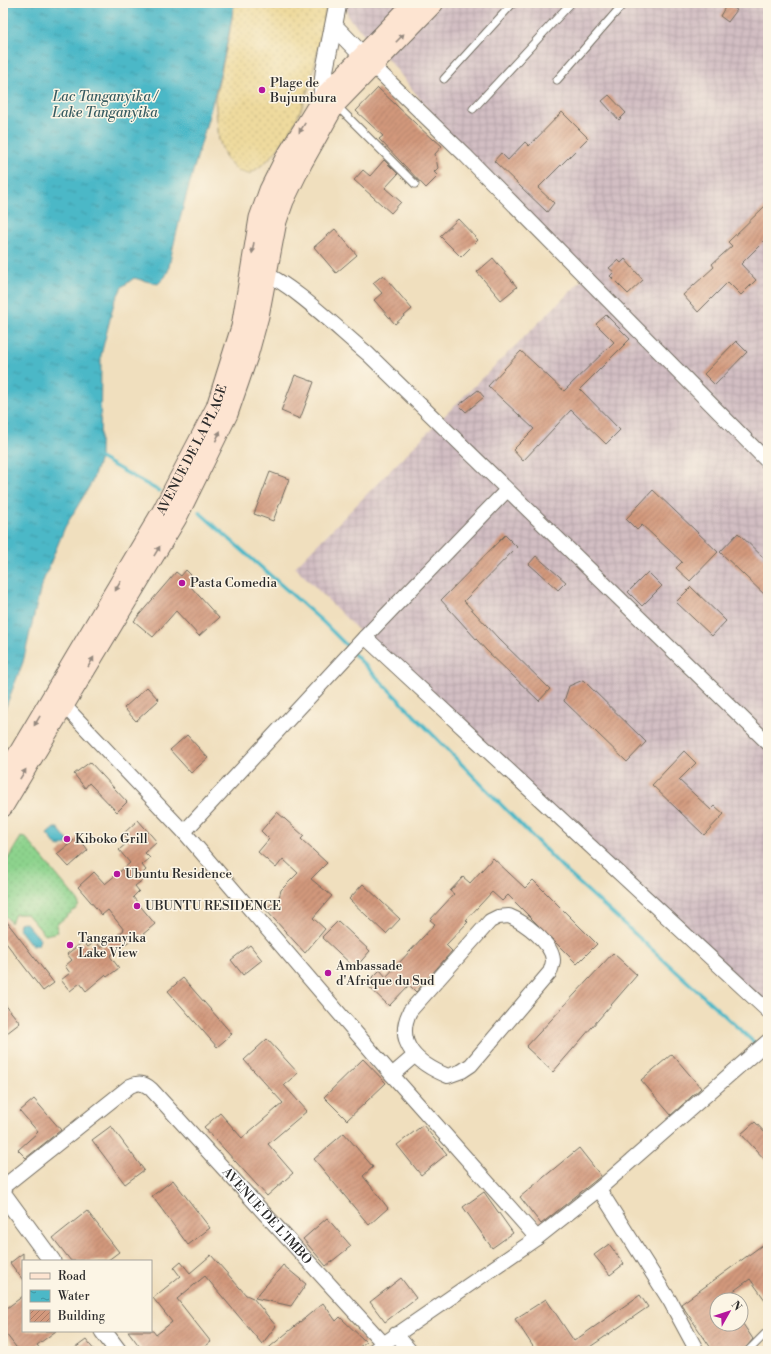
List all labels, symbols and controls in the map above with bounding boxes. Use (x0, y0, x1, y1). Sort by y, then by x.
one-way arrow (396, 33, 405, 43)
place label: Plage de Bujumbura (269, 75, 337, 106)
marker: Plage de Bujumbura (257, 85, 267, 95)
water label: Lac Tanganyika / Lake Tanganyika (51, 88, 160, 122)
one-way arrow (299, 123, 306, 134)
one-way arrow (250, 242, 256, 254)
street label: AVENUE DE LA PLAGE (153, 382, 231, 519)
one-way arrow (215, 430, 221, 442)
one-way arrow (153, 545, 160, 557)
place label: Pasta Comedia (190, 575, 278, 591)
marker: Pasta Comedia (177, 578, 187, 588)
one-way arrow (114, 580, 121, 592)
one-way arrow (87, 656, 94, 668)
one-way arrow (34, 715, 41, 727)
one-way arrow (20, 768, 27, 780)
place label: Kiboko Grill (75, 831, 148, 847)
marker: Kiboko Grill (62, 834, 72, 844)
place label: Ubuntu Residence (125, 866, 233, 882)
marker: Ubuntu Residence (112, 869, 122, 879)
place label: UBUNTU RESIDENCE (145, 898, 281, 914)
marker: UBUNTU RESIDENCE (132, 901, 142, 911)
place label: Tanganyika Lake View (78, 930, 146, 961)
marker: Tanganyika Lake View (65, 940, 75, 950)
place label: Ambassade d'Afrique du Sud (335, 958, 435, 989)
marker: Ambassade d'Afrique du Sud (323, 968, 333, 978)
street label: AVENUE DE L'IMBO (218, 1163, 315, 1268)
legend (22, 1260, 152, 1332)
text: Road (58, 1269, 86, 1284)
text: Water (57, 1289, 90, 1304)
north arrow (709, 1292, 749, 1332)
text: N (728, 1299, 744, 1314)
text: Building (57, 1309, 106, 1324)

